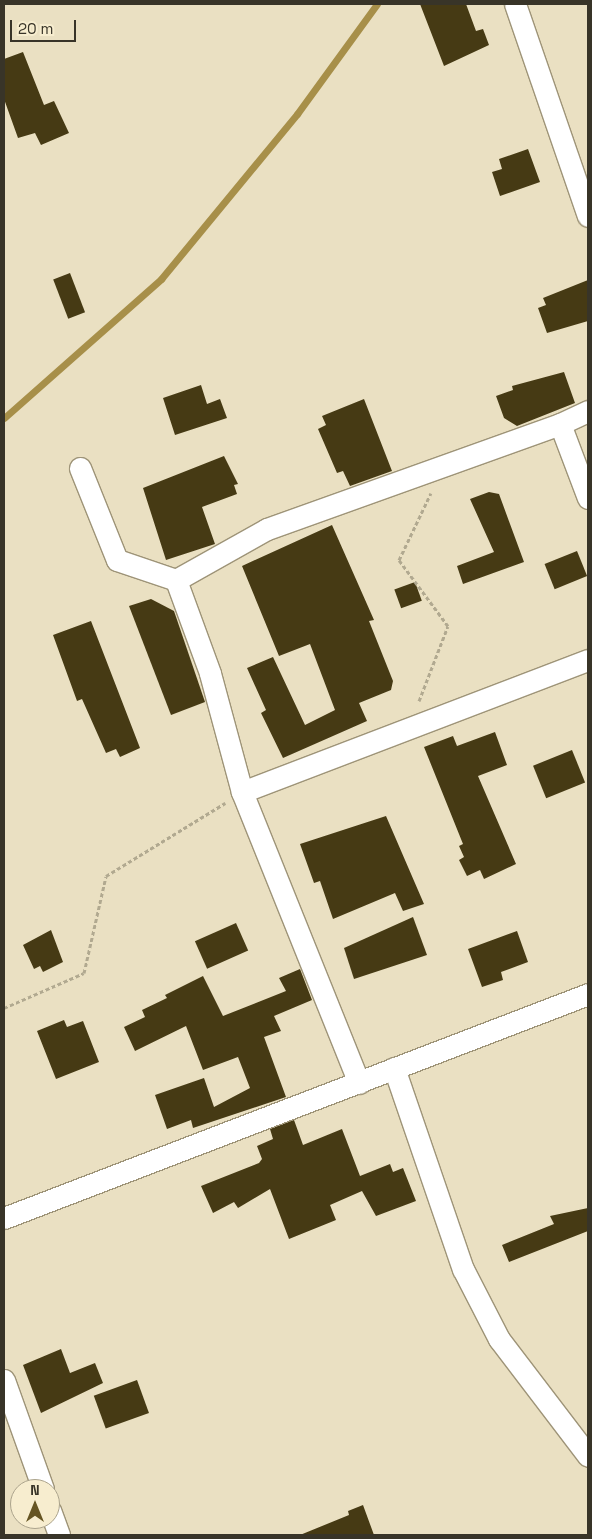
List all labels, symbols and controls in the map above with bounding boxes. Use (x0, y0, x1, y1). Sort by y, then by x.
scale bar (12, 10, 79, 42)
text: 20 m (18, 19, 53, 38)
north arrow (10, 1479, 60, 1529)
text: N (30, 1481, 40, 1499)

